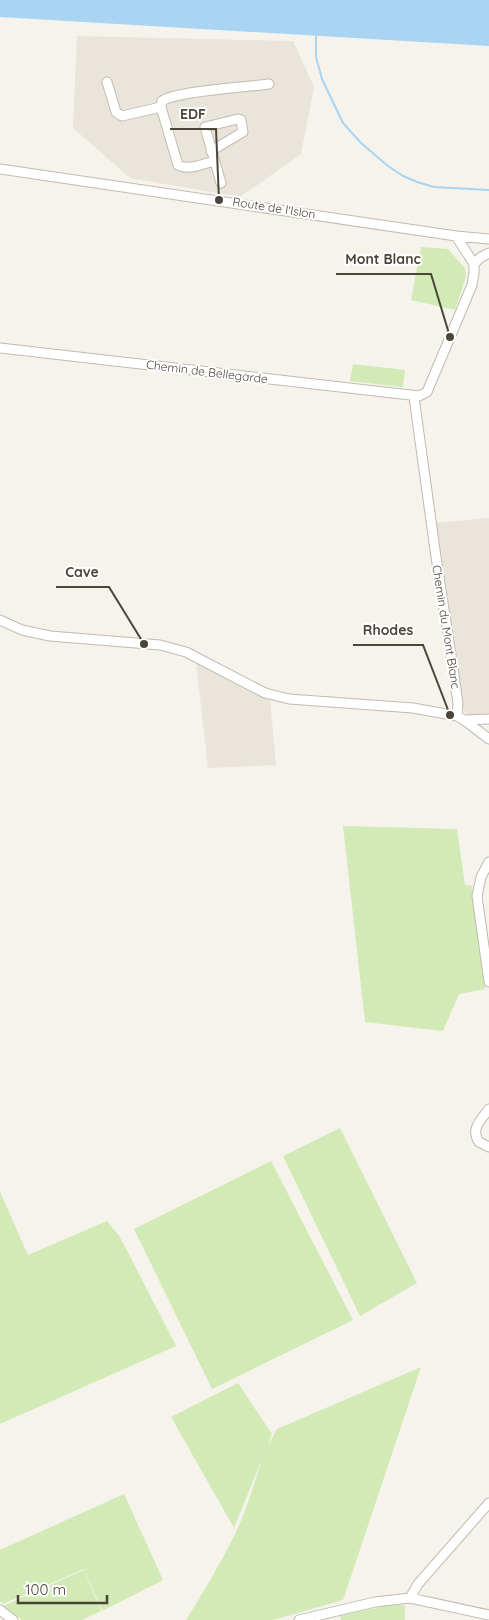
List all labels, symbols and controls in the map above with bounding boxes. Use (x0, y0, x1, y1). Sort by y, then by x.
callout: EDF (170, 100, 216, 129)
text: EDF (180, 105, 206, 123)
street label: Route de l'Islon (231, 194, 317, 221)
callout: Mont Blanc (336, 245, 431, 274)
text: Mont Blanc (345, 250, 421, 268)
street label: Chemin de Bellegarde (145, 357, 269, 386)
callout: Cave (56, 558, 109, 587)
text: Cave (65, 563, 99, 581)
street label: Chemin du Mont Blanc (429, 564, 464, 690)
callout: Rhodes (353, 616, 423, 645)
text: Rhodes (363, 621, 413, 639)
scale bar (18, 1572, 106, 1604)
text: 100 m (25, 1580, 66, 1599)

